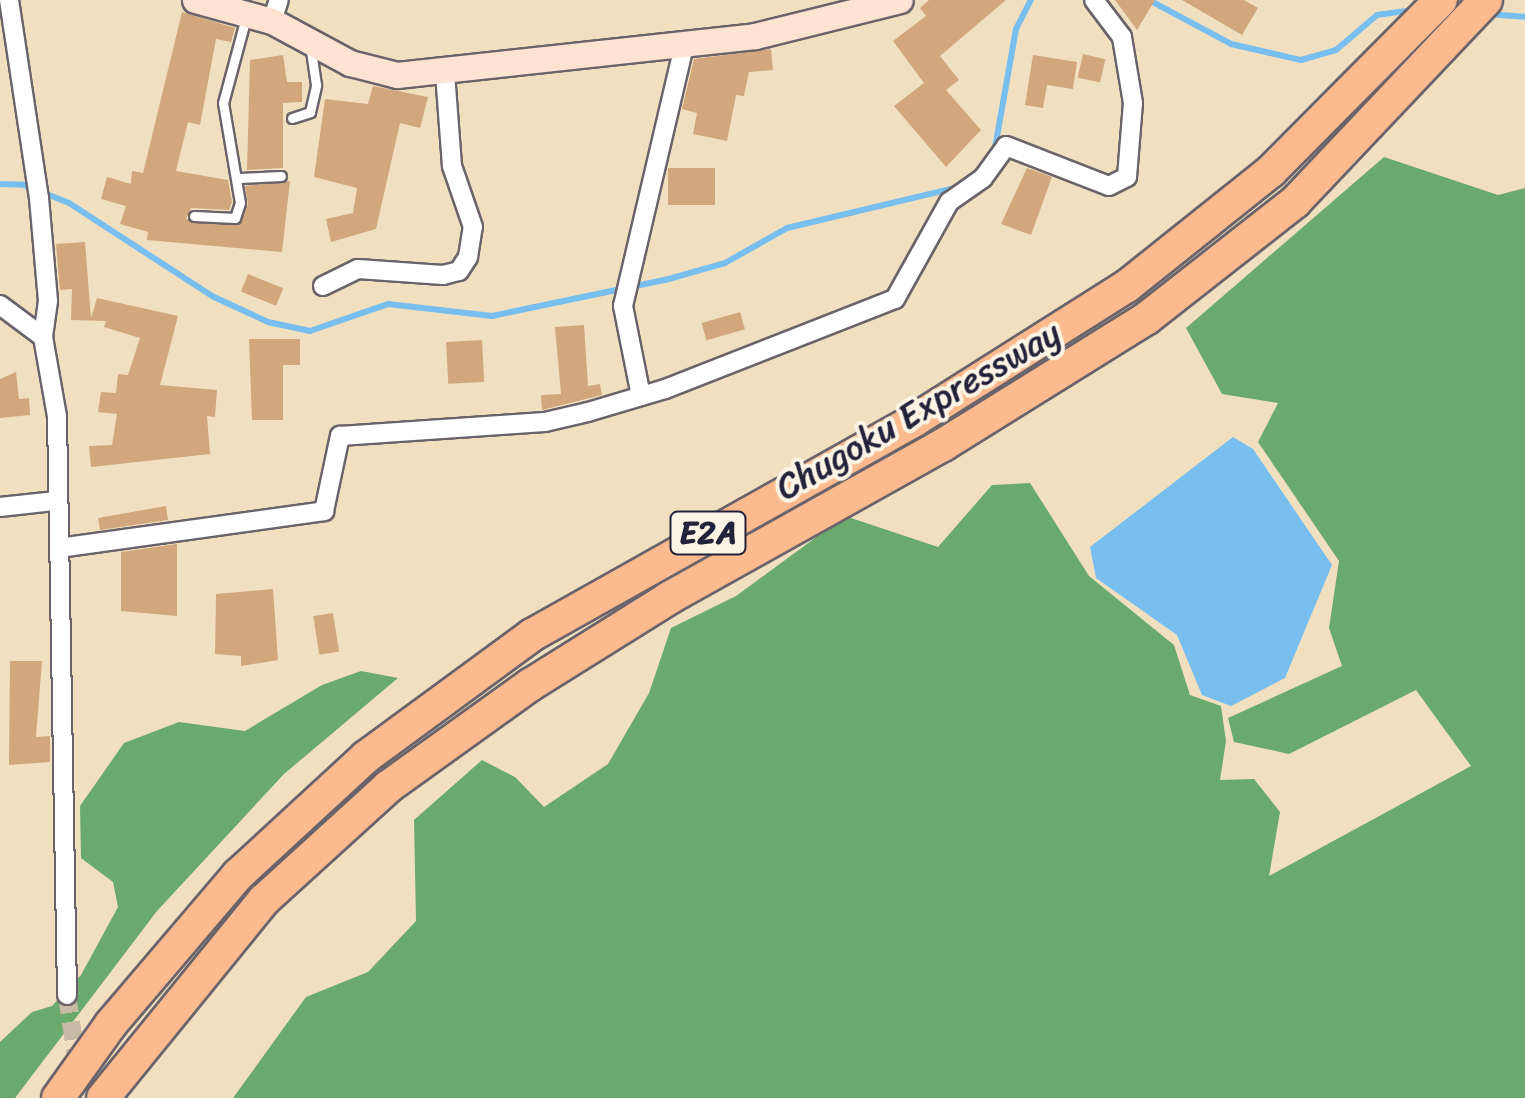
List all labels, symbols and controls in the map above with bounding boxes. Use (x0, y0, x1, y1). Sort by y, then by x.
street label: Chugoku Expressway (768, 312, 1068, 508)
road number: E2A (668, 506, 748, 560)

